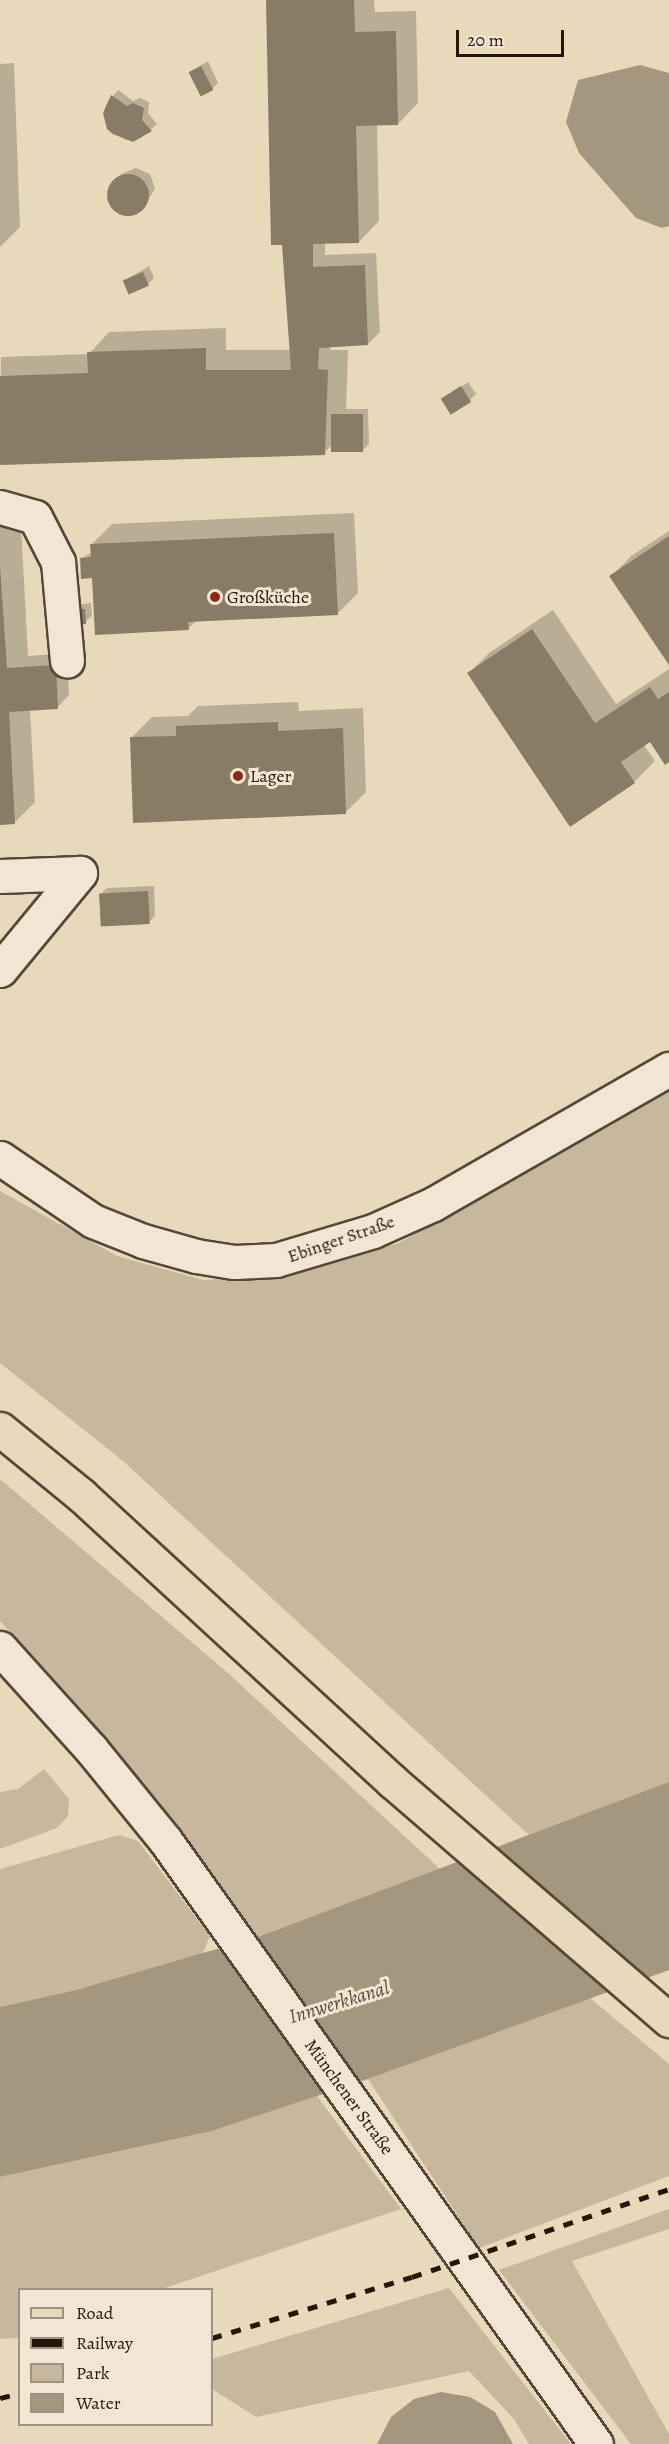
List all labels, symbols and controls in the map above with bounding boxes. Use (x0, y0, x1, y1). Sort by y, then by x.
scale bar (459, 18, 567, 56)
text: 20 m (467, 28, 504, 52)
place label: Großküche (227, 586, 309, 608)
marker: Großküche (208, 590, 222, 604)
place label: Lager (250, 765, 291, 787)
marker: Lager (231, 769, 245, 783)
street label: Ebinger Straße (285, 1211, 397, 1267)
water label: Innwerkkanal (286, 1975, 392, 2029)
street label: Münchener Straße (300, 2035, 398, 2159)
legend (18, 2288, 213, 2426)
text: Road (76, 2301, 113, 2325)
text: Railway (76, 2331, 133, 2355)
text: Park (76, 2361, 110, 2385)
text: Water (76, 2391, 121, 2415)

